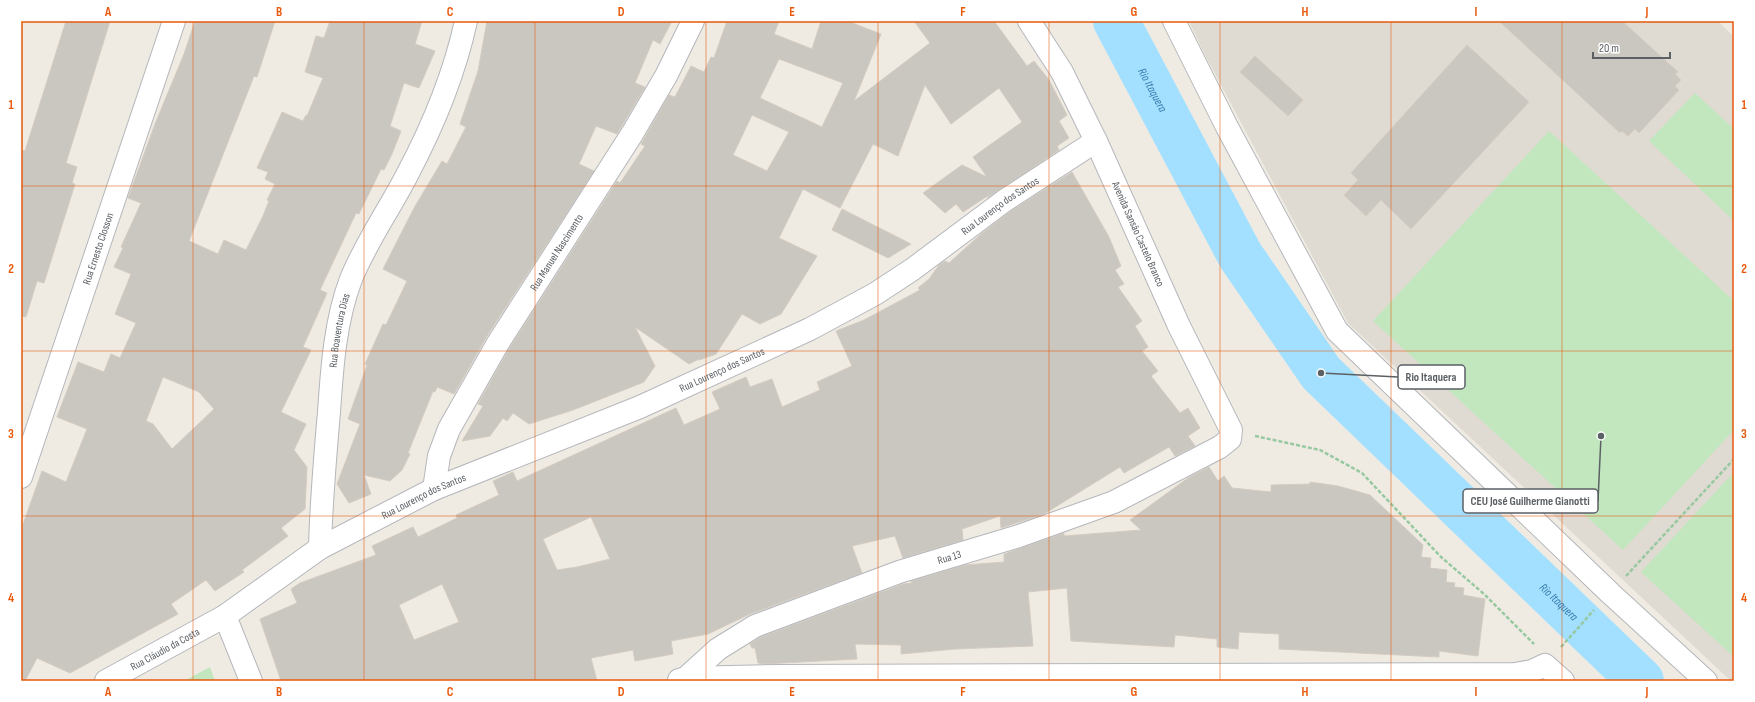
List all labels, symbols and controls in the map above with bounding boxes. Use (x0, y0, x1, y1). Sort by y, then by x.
text: A (104, 4, 112, 20)
text: B (276, 4, 282, 20)
text: C (447, 4, 454, 20)
text: D (618, 4, 625, 20)
text: E (789, 4, 795, 20)
text: F (960, 4, 966, 20)
text: G (1131, 4, 1138, 20)
text: H (1302, 4, 1309, 20)
text: I (1475, 4, 1478, 20)
text: J (1645, 4, 1649, 20)
scale bar (1593, 34, 1670, 60)
text: 20 m (1599, 41, 1619, 56)
water label: Rio Itaquera (1135, 65, 1170, 115)
text: 1 (8, 97, 14, 113)
text: 1 (1741, 97, 1747, 113)
street label: Rua Lourenço dos Santos (958, 174, 1041, 237)
street label: Avenida Sansão Castelo Branco (1109, 178, 1167, 289)
street label: Rua Ernesto Closson (80, 211, 116, 286)
street label: Rua Manuel Nascimento (527, 211, 586, 293)
text: 2 (8, 261, 14, 277)
text: 2 (1741, 261, 1747, 277)
street label: Rua Boaventura Dias (326, 292, 352, 368)
street label: Rua Lourenço dos Santos (677, 344, 766, 395)
callout: Rio Itaquera (1398, 365, 1465, 389)
text: Rio Itaquera (1405, 370, 1457, 385)
text: 3 (8, 426, 14, 442)
text: 3 (1741, 426, 1747, 442)
street label: Rua Lourenço dos Santos (379, 470, 468, 522)
callout: CEU José Guilherme Gianotti (1463, 489, 1598, 513)
text: CEU José Guilherme Gianotti (1470, 494, 1590, 509)
street label: Rua 13 (936, 547, 963, 567)
water label: Rio Itaquera (1536, 580, 1581, 624)
text: 4 (8, 590, 14, 606)
text: 4 (1741, 590, 1747, 606)
street label: Rua Cláudio da Costa (128, 625, 202, 673)
text: A (104, 684, 112, 700)
text: B (276, 684, 282, 700)
text: C (447, 684, 454, 700)
text: D (618, 684, 625, 700)
text: E (789, 684, 795, 700)
text: F (960, 684, 966, 700)
text: G (1131, 684, 1138, 700)
text: H (1302, 684, 1309, 700)
text: I (1475, 684, 1478, 700)
text: J (1645, 684, 1649, 700)

